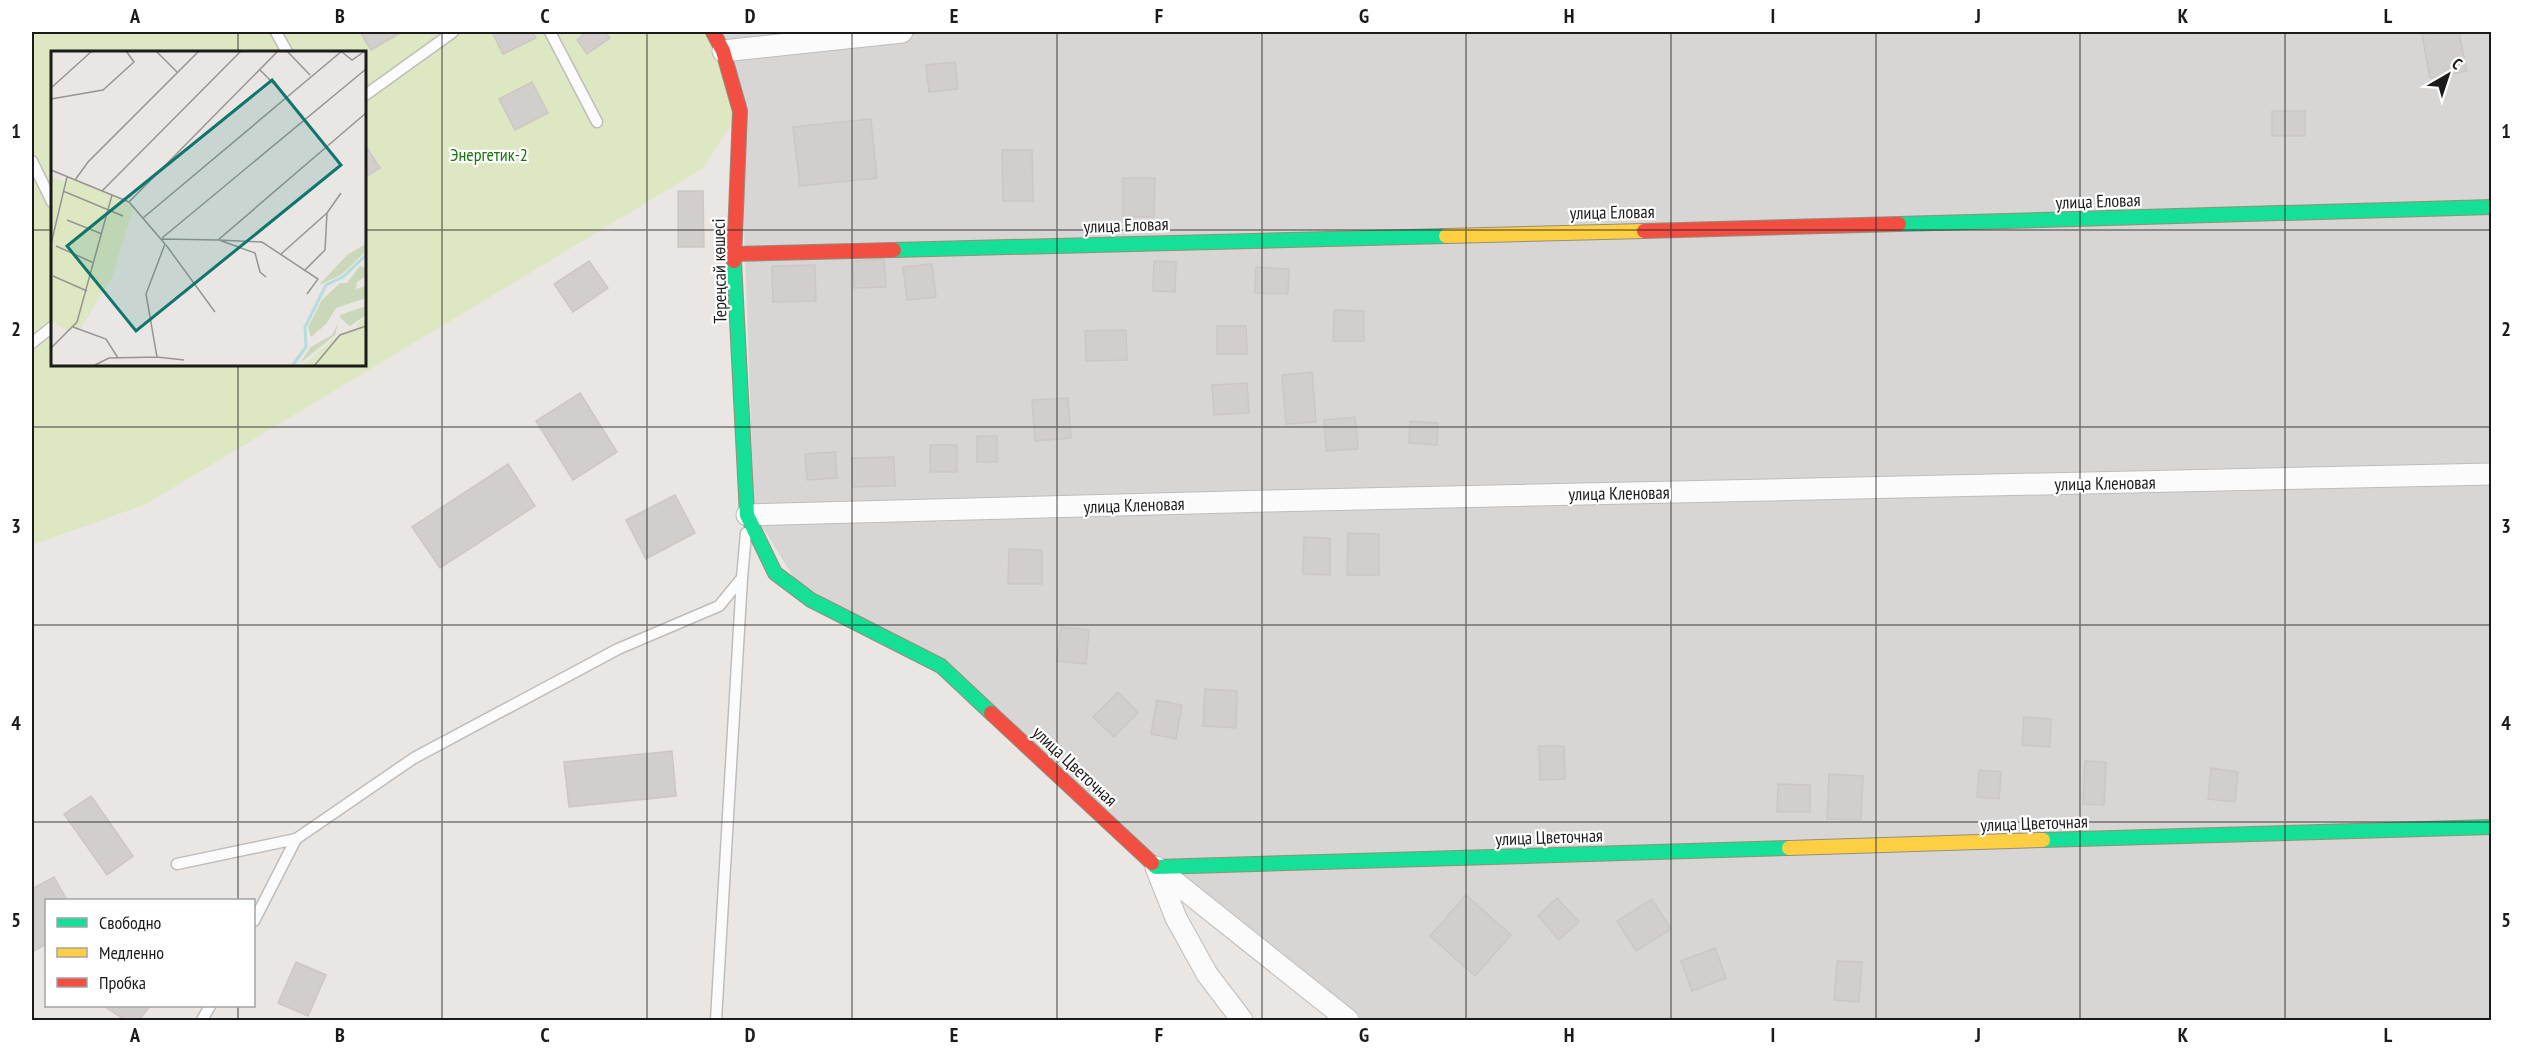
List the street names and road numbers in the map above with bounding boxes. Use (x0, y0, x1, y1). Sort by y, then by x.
street label: улица Еловая (2055, 188, 2141, 214)
street label: улица Еловая (1569, 200, 1655, 224)
street label: улица Еловая (1083, 212, 1169, 238)
street label: Тереңсай көшесі (707, 218, 731, 324)
street label: улица Кленовая (2054, 471, 2156, 495)
street label: улица Кленовая (1568, 481, 1670, 505)
street label: улица Кленовая (1083, 492, 1185, 518)
street label: улица Цветочная (1028, 721, 1122, 811)
street label: улица Цветочная (1980, 810, 2088, 836)
street label: улица Цветочная (1495, 824, 1603, 850)

